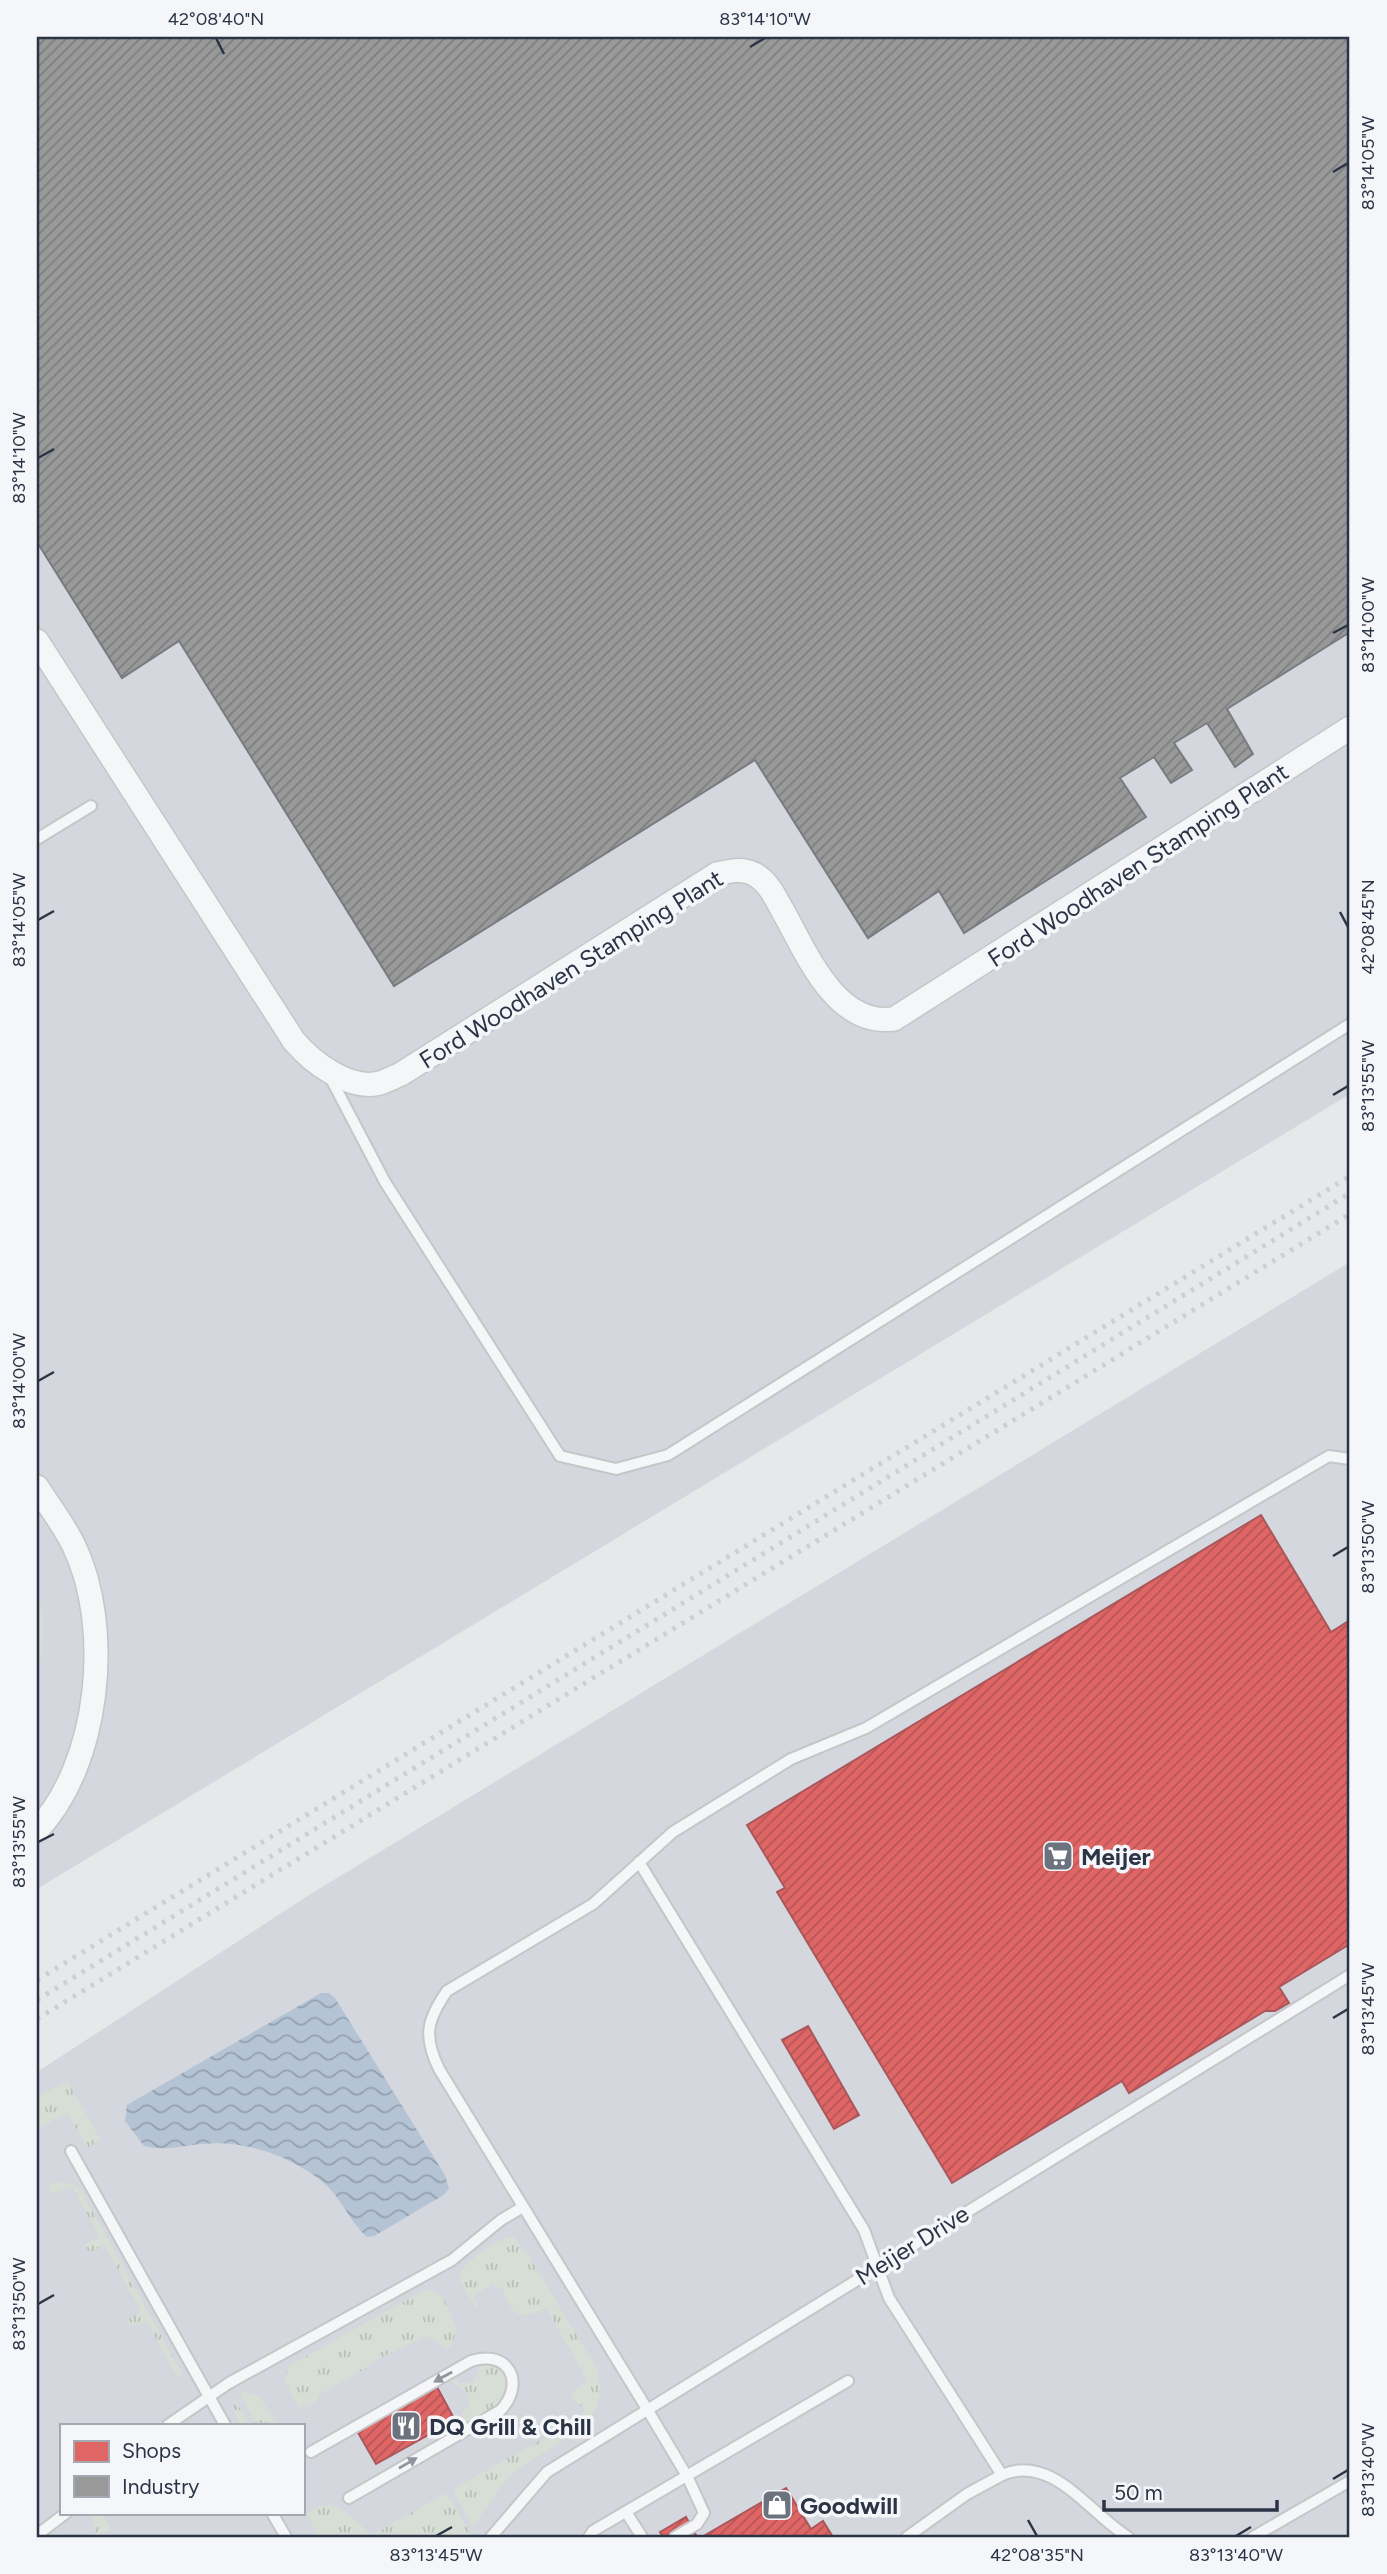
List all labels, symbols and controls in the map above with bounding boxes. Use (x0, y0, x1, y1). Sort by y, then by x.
text: 42°08'40"N (168, 8, 264, 30)
text: 83°14'10"W (719, 8, 812, 30)
text: 83°14'05"W (1357, 115, 1379, 210)
text: 83°14'10"W (8, 411, 30, 504)
text: 83°14'00"W (1357, 576, 1379, 673)
street label: Ford Woodhaven Stamping Plant (982, 757, 1294, 973)
street label: Ford Woodhaven Stamping Plant (414, 863, 728, 1075)
text: 83°14'05"W (8, 872, 30, 967)
text: 42°08'45"N (1357, 879, 1379, 975)
text: 83°13'55"W (1357, 1039, 1379, 1132)
text: 83°14'00"W (8, 1332, 30, 1429)
text: 83°13'50"W (1357, 1500, 1379, 1594)
text: 83°13'55"W (8, 1795, 30, 1888)
supermarket icon: Meijer (1041, 1839, 1075, 1873)
place label: Meijer (1081, 1842, 1151, 1871)
text: 83°13'45"W (1357, 1962, 1379, 2055)
street label: Meijer Drive (850, 2199, 974, 2291)
text: 83°13'50"W (8, 2257, 30, 2351)
one-way arrow (434, 2371, 453, 2383)
restaurant icon: DQ Grill & Chill (389, 2409, 423, 2443)
place label: DQ Grill & Chill (429, 2412, 592, 2441)
text: 83°13'40"W (1357, 2422, 1379, 2517)
legend (60, 2424, 304, 2514)
text: Shops (122, 2438, 181, 2463)
one-way arrow (398, 2457, 417, 2470)
scale bar (1104, 2469, 1277, 2513)
text: Industry (122, 2474, 199, 2499)
text: 50 m (1114, 2480, 1163, 2505)
shop icon: Goodwill (760, 2488, 794, 2522)
place label: Goodwill (800, 2491, 898, 2520)
text: 83°13'45"W (390, 2544, 483, 2566)
text: 42°08'35"N (990, 2544, 1084, 2566)
text: 83°13'40"W (1189, 2544, 1284, 2566)

